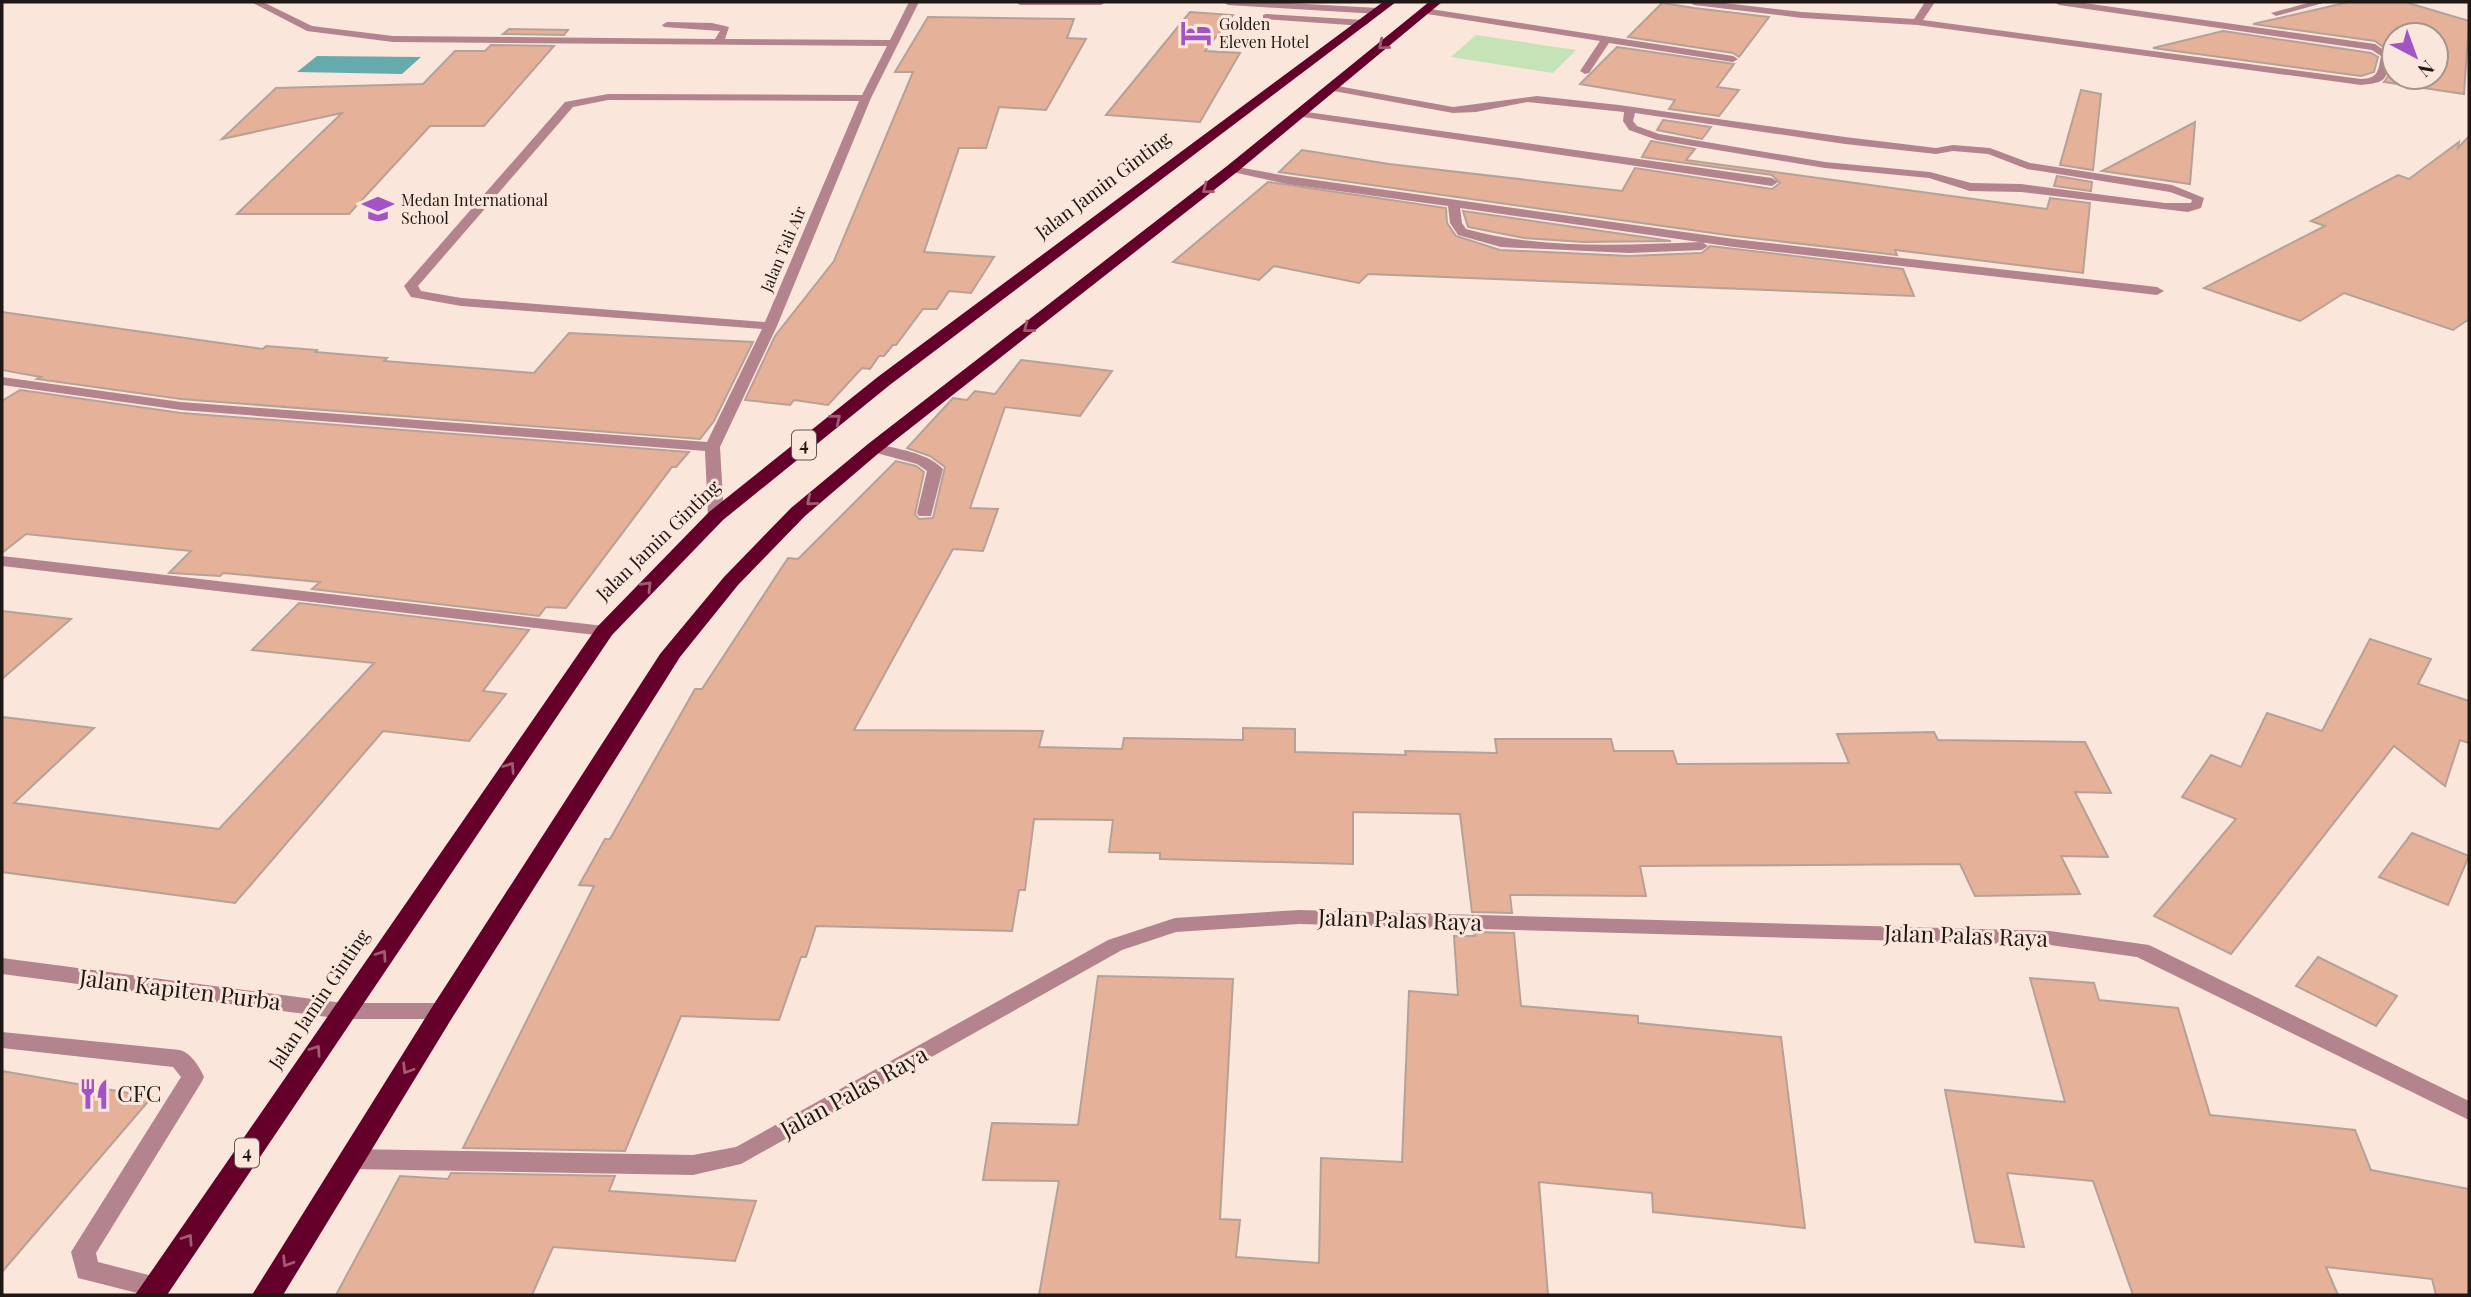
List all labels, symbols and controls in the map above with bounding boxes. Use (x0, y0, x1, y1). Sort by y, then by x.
place label: Golden Eleven Hotel (1219, 13, 1310, 52)
hotel icon: Golden Eleven Hotel (1179, 16, 1213, 50)
north arrow (2380, 21, 2450, 91)
one-way arrow (1379, 37, 1392, 49)
text: N (2413, 55, 2441, 84)
street label: Jalan Jamin Ginting (1028, 125, 1176, 244)
one-way arrow (1202, 180, 1215, 193)
place label: Medan International School (401, 189, 549, 228)
school or university icon: Medan International School (361, 192, 395, 226)
street label: Jalan Tali Air (755, 203, 810, 296)
one-way arrow (1023, 320, 1035, 333)
one-way arrow (828, 415, 840, 428)
road number: 4 (792, 430, 816, 460)
street label: Jalan Jamin Ginting (589, 473, 725, 606)
one-way arrow (807, 493, 820, 505)
one-way arrow (639, 581, 652, 594)
one-way arrow (502, 762, 514, 775)
street label: Jalan Palas Raya (1317, 900, 1483, 937)
street label: Jalan Palas Raya (1883, 916, 2049, 953)
street label: Jalan Jamin Ginting (261, 923, 375, 1074)
one-way arrow (374, 949, 387, 962)
street label: Jalan Kapiten Purba (77, 961, 283, 1016)
street label: Jalan Palas Raya (773, 1037, 933, 1144)
one-way arrow (308, 1045, 321, 1058)
one-way arrow (403, 1062, 416, 1075)
restaurant icon: CFC (77, 1077, 111, 1111)
place label: CFC (117, 1077, 162, 1108)
road number: 4 (235, 1138, 259, 1168)
one-way arrow (180, 1233, 193, 1246)
one-way arrow (283, 1255, 296, 1268)

